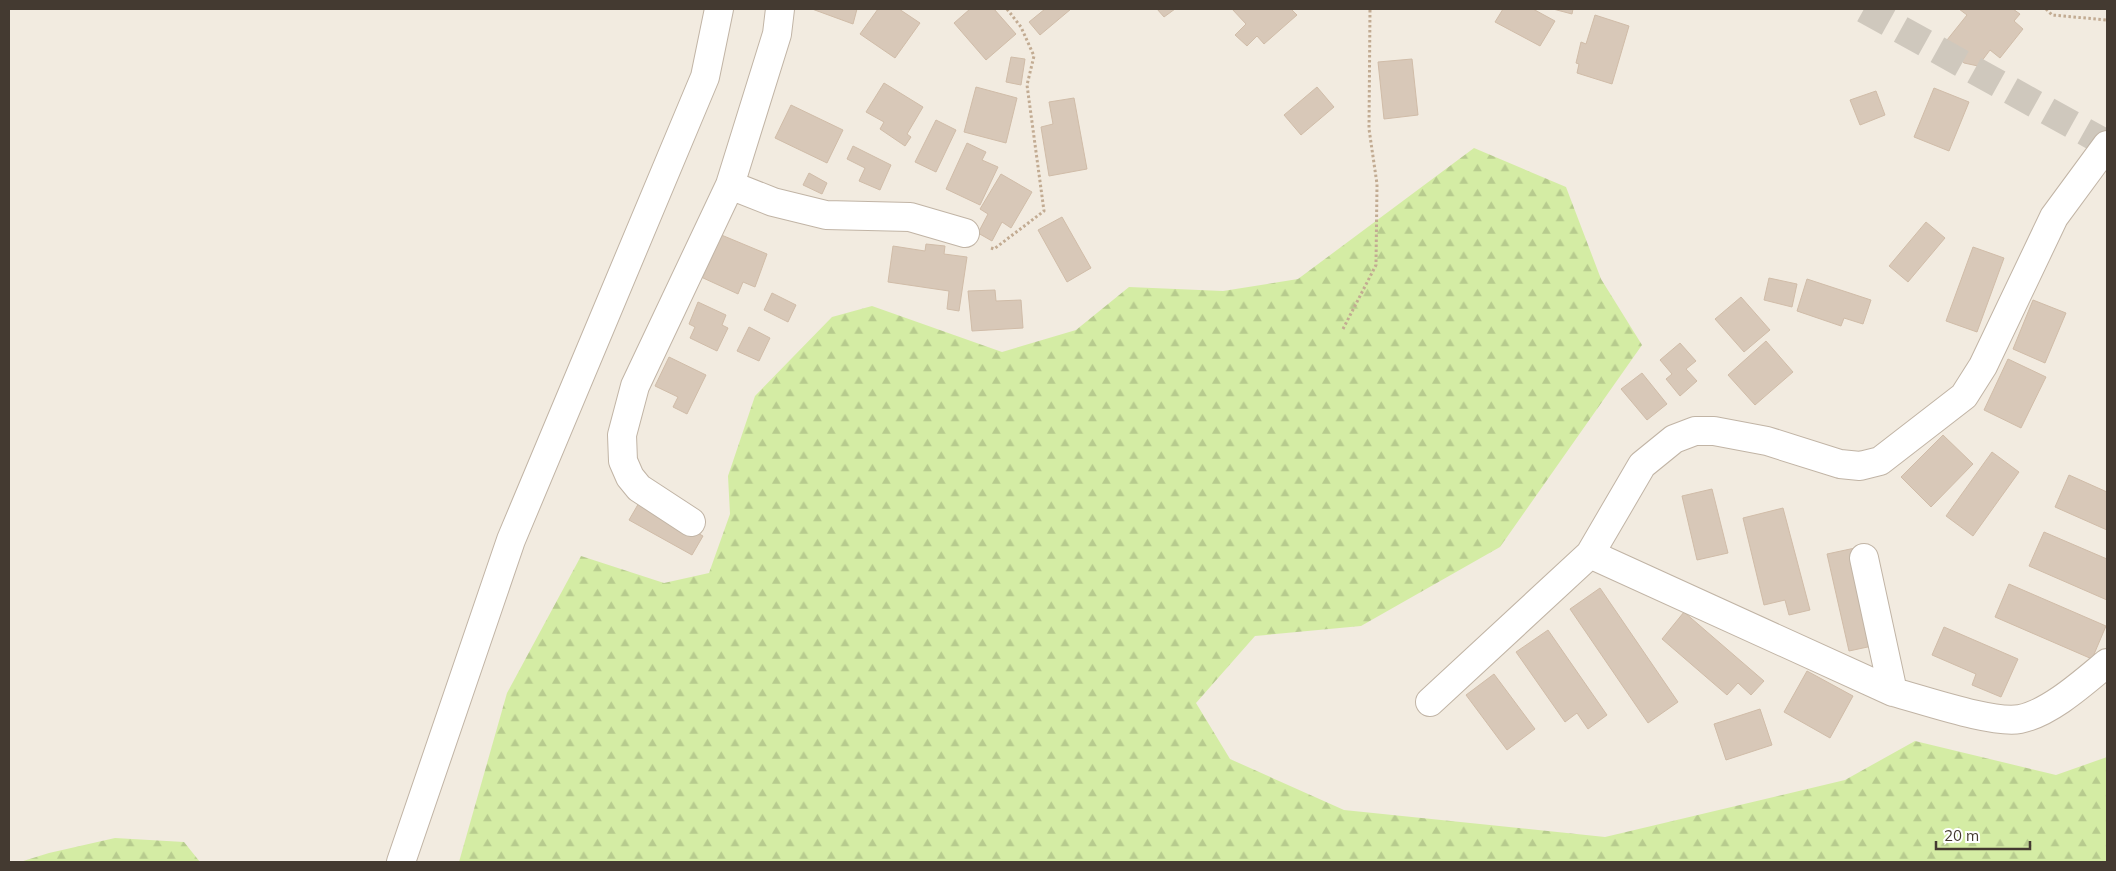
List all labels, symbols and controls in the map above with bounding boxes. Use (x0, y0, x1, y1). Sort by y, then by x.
scale bar (1936, 818, 2030, 850)
text: 20 m (1944, 826, 1979, 845)

